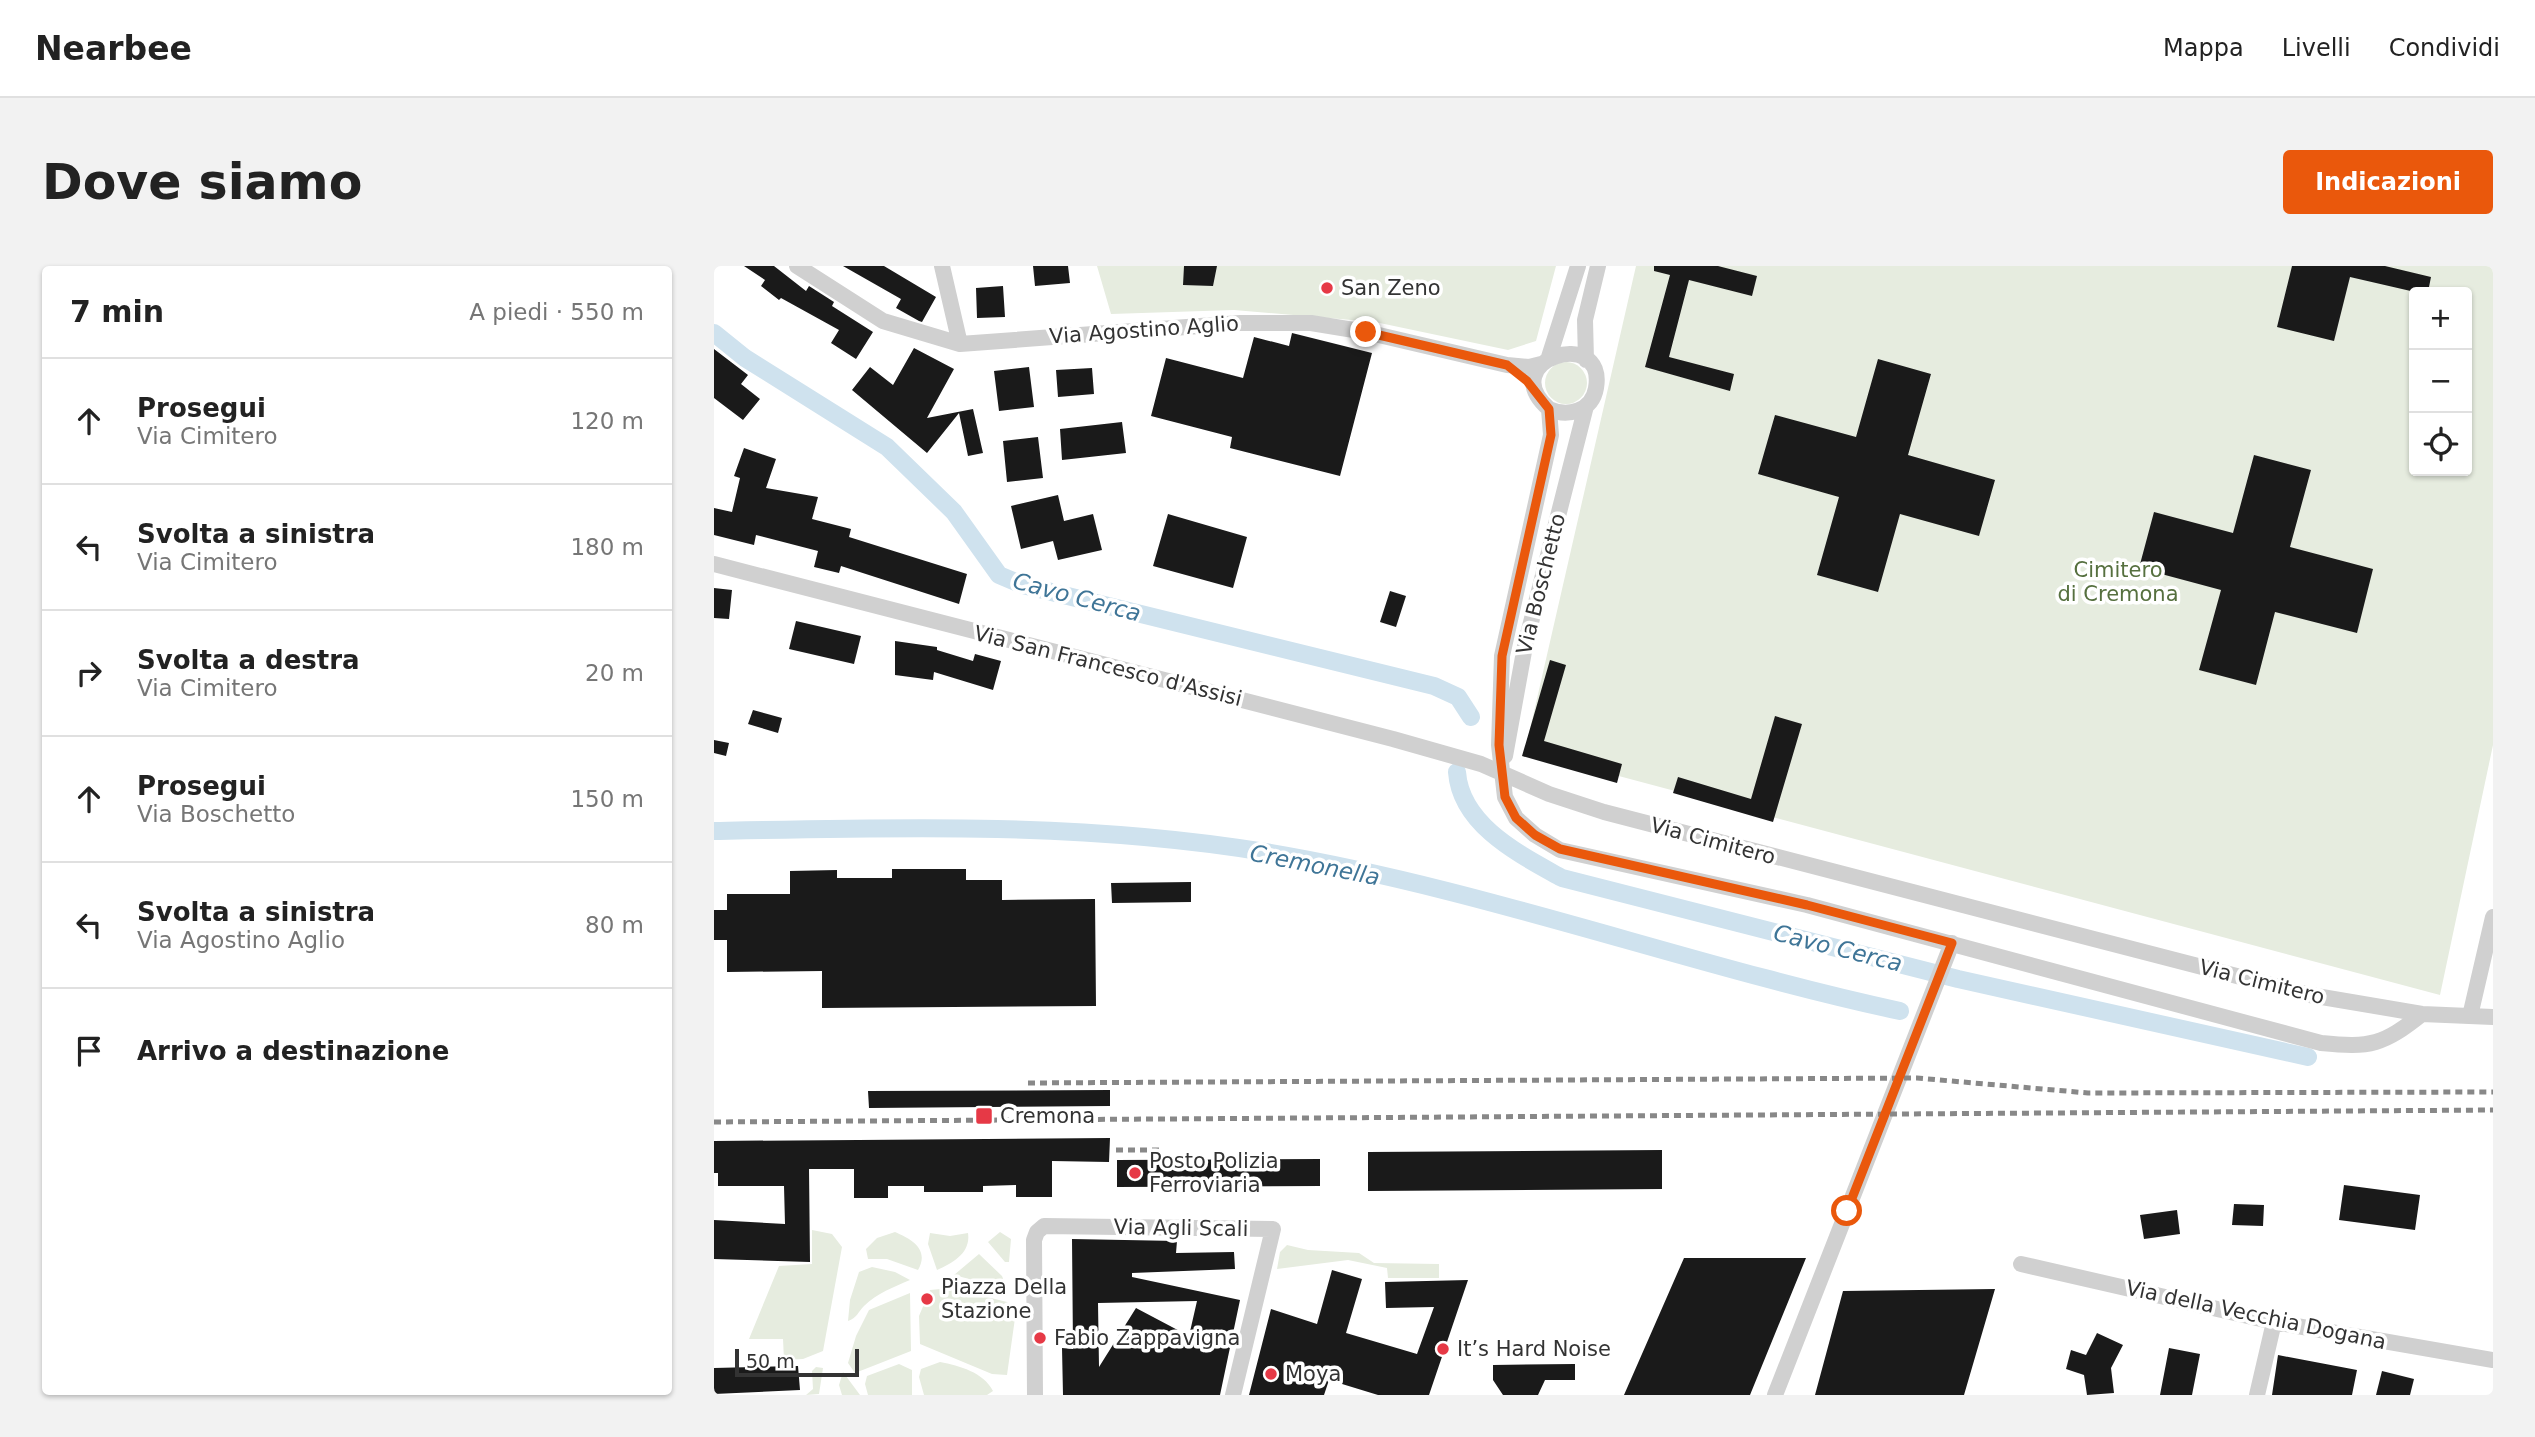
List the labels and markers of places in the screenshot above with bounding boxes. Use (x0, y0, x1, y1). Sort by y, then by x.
place label: San Zeno (1341, 276, 1441, 300)
marker: San Zeno (1319, 280, 1335, 296)
place label: Cremona (1000, 1104, 1095, 1128)
marker: Cremona (974, 1106, 994, 1126)
place label: Posto Polizia Ferroviaria (1149, 1149, 1279, 1197)
marker: Posto Polizia Ferroviaria (1127, 1165, 1143, 1181)
place label: Piazza Della Stazione (941, 1275, 1067, 1323)
marker: Piazza Della Stazione (919, 1291, 935, 1307)
place label: Fabio Zappavigna (1054, 1326, 1240, 1350)
marker: Fabio Zappavigna (1032, 1330, 1048, 1346)
place label: It’s Hard Noise (1457, 1337, 1611, 1361)
marker: It’s Hard Noise (1435, 1341, 1451, 1357)
place label: Moya (1285, 1362, 1341, 1386)
marker: Moya (1263, 1366, 1279, 1382)

